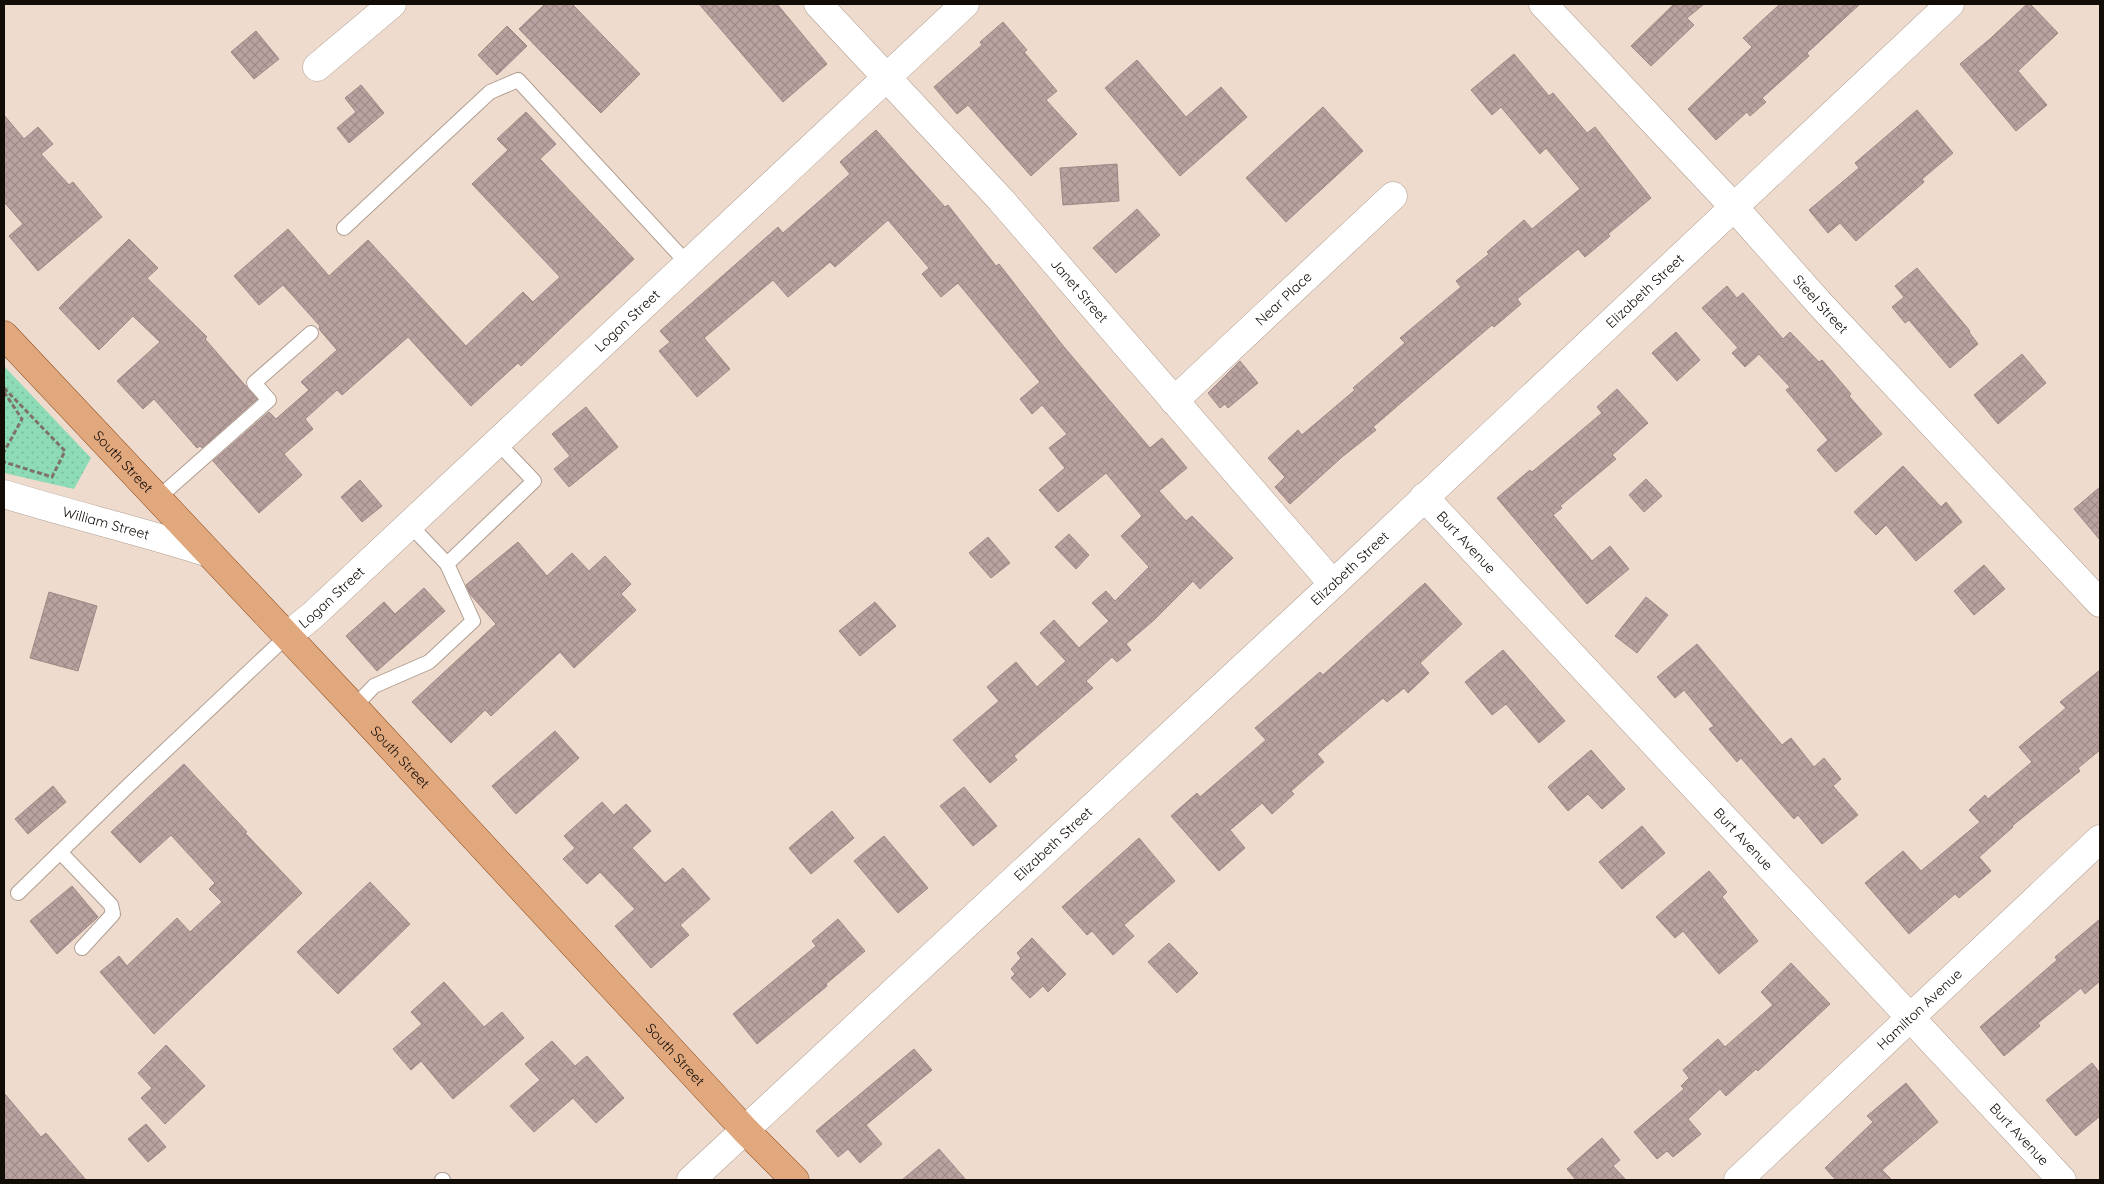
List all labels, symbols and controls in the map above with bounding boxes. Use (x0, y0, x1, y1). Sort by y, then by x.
street label: Elizabeth Street (1602, 250, 1688, 332)
street label: Janet Street (1047, 255, 1112, 327)
street label: Near Place (1251, 268, 1316, 329)
street label: Steel Street (1789, 271, 1852, 338)
street label: Logan Street (591, 285, 664, 356)
street label: South Street (90, 427, 157, 497)
street label: William Street (60, 502, 152, 544)
street label: Burt Avenue (1433, 507, 1500, 577)
street label: Elizabeth Street (1307, 527, 1393, 609)
street label: Logan Street (295, 562, 368, 632)
street label: South Street (367, 722, 434, 792)
street label: Elizabeth Street (1010, 803, 1096, 885)
street label: Burt Avenue (1710, 804, 1777, 874)
street label: Hamilton Avenue (1873, 965, 1966, 1054)
street label: South Street (642, 1019, 709, 1090)
street label: Burt Avenue (1986, 1099, 2053, 1169)

